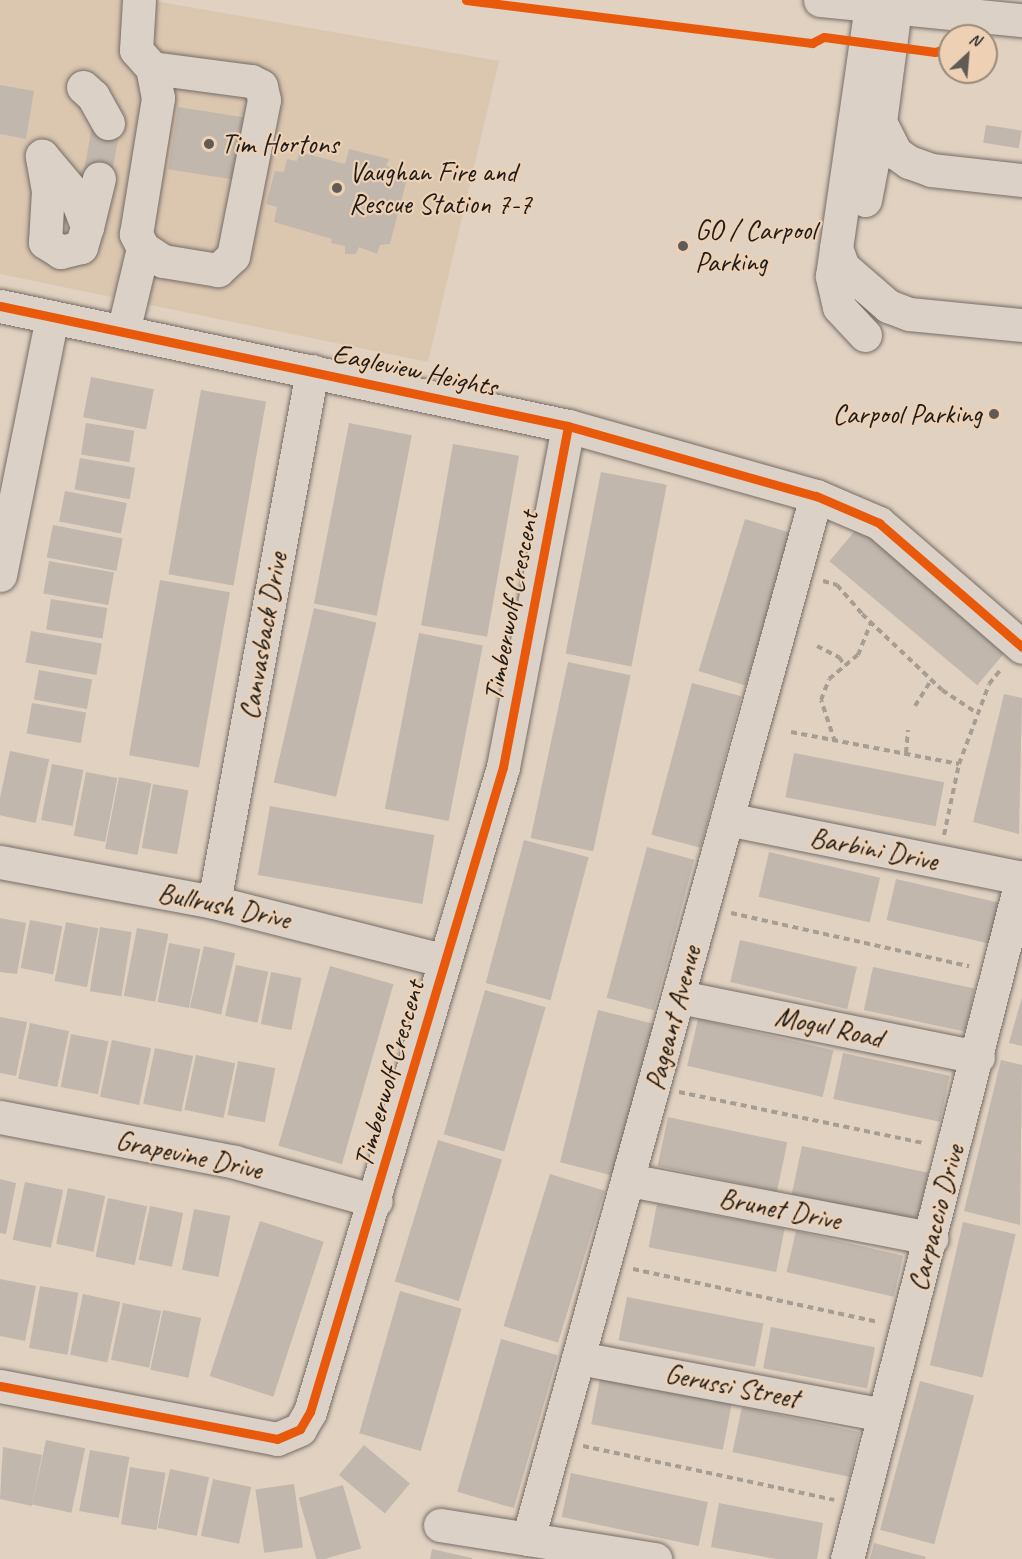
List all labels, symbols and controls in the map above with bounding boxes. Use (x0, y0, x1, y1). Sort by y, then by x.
north arrow (938, 24, 998, 84)
text: N (966, 28, 984, 51)
place label: Tim Hortons (221, 127, 339, 161)
marker: Tim Hortons (202, 137, 216, 151)
place label: Vaughan Fire and Rescue Station 7-7 (349, 155, 532, 221)
marker: Vaughan Fire and Rescue Station 7-7 (330, 181, 344, 195)
place label: GO / Carpool Parking (695, 213, 816, 279)
marker: GO / Carpool Parking (676, 239, 690, 253)
street label: Eagleview Heights (330, 336, 500, 404)
place label: Carpool Parking (832, 397, 982, 431)
marker: Carpool Parking (987, 407, 1001, 421)
street label: Timberwolf Crescent (476, 508, 546, 704)
street label: Canvasback Drive (232, 550, 294, 722)
street label: Barbini Drive (807, 820, 941, 878)
street label: Bullrush Drive (155, 876, 293, 936)
street label: Pageant Avenue (638, 942, 708, 1094)
street label: Timberwolf Crescent (346, 977, 432, 1171)
street label: Mogul Road (772, 999, 886, 1055)
street label: Grapevine Drive (113, 1123, 265, 1187)
street label: Carpaccio Drive (900, 1141, 972, 1295)
street label: Brunet Drive (716, 1181, 844, 1237)
street label: Gerussi Street (662, 1357, 802, 1415)

